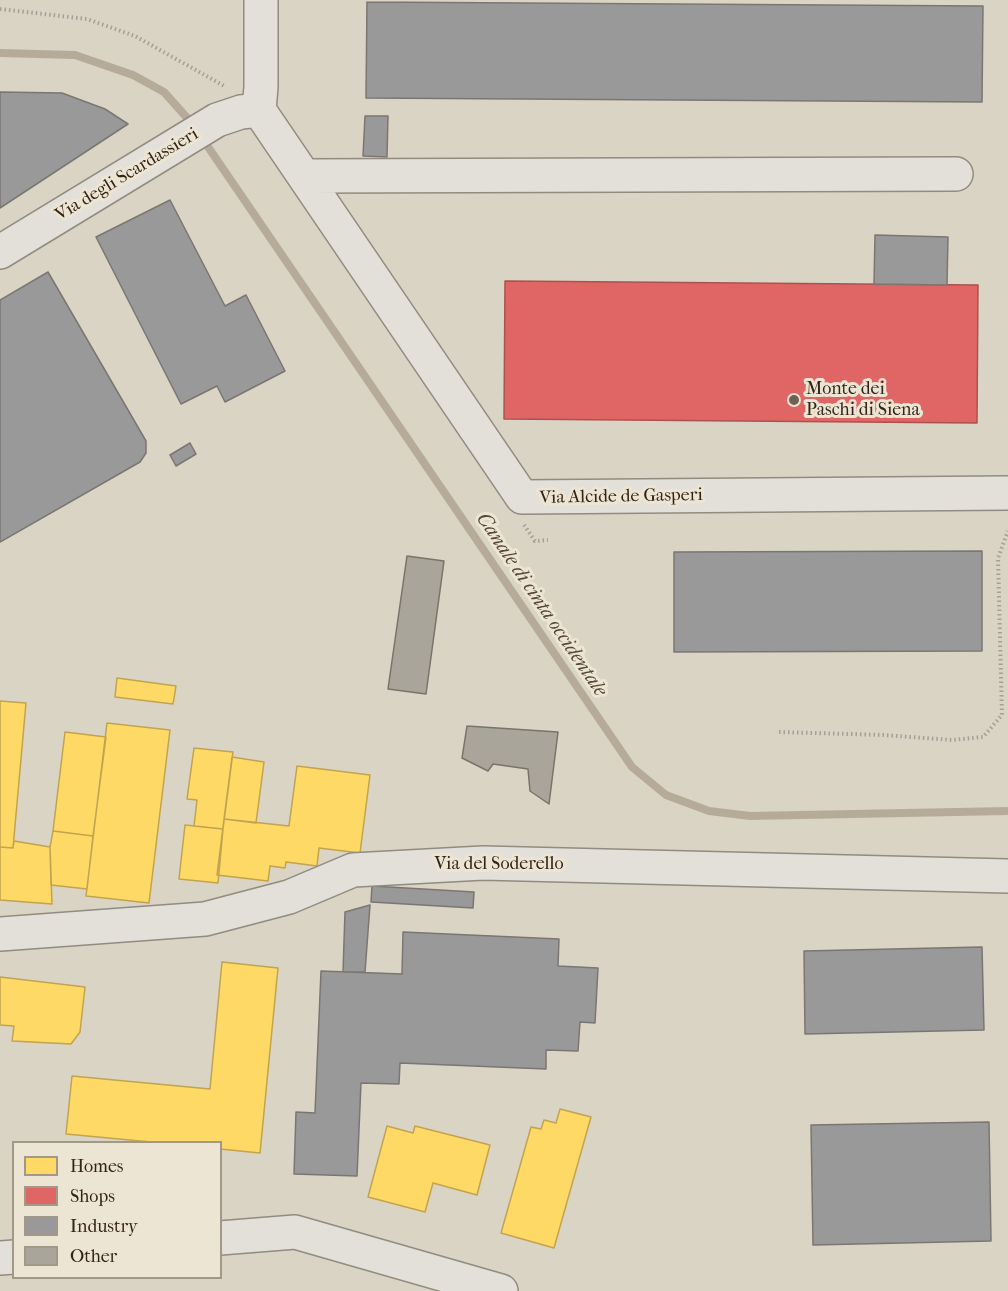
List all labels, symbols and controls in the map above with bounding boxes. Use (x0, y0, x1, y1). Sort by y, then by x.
street label: Via degli Scardassieri (52, 124, 202, 226)
place label: Monte dei Paschi di Siena (806, 379, 920, 422)
marker: Monte dei Paschi di Siena (787, 393, 801, 407)
street label: Via Alcide de Gasperi (539, 485, 703, 509)
water label: Canale di cinta occidentale (470, 509, 612, 701)
street label: Via del Soderello (434, 854, 564, 876)
legend (12, 1141, 222, 1279)
text: Homes (70, 1156, 124, 1177)
text: Shops (70, 1186, 115, 1207)
text: Industry (70, 1216, 138, 1237)
text: Other (70, 1246, 117, 1267)

